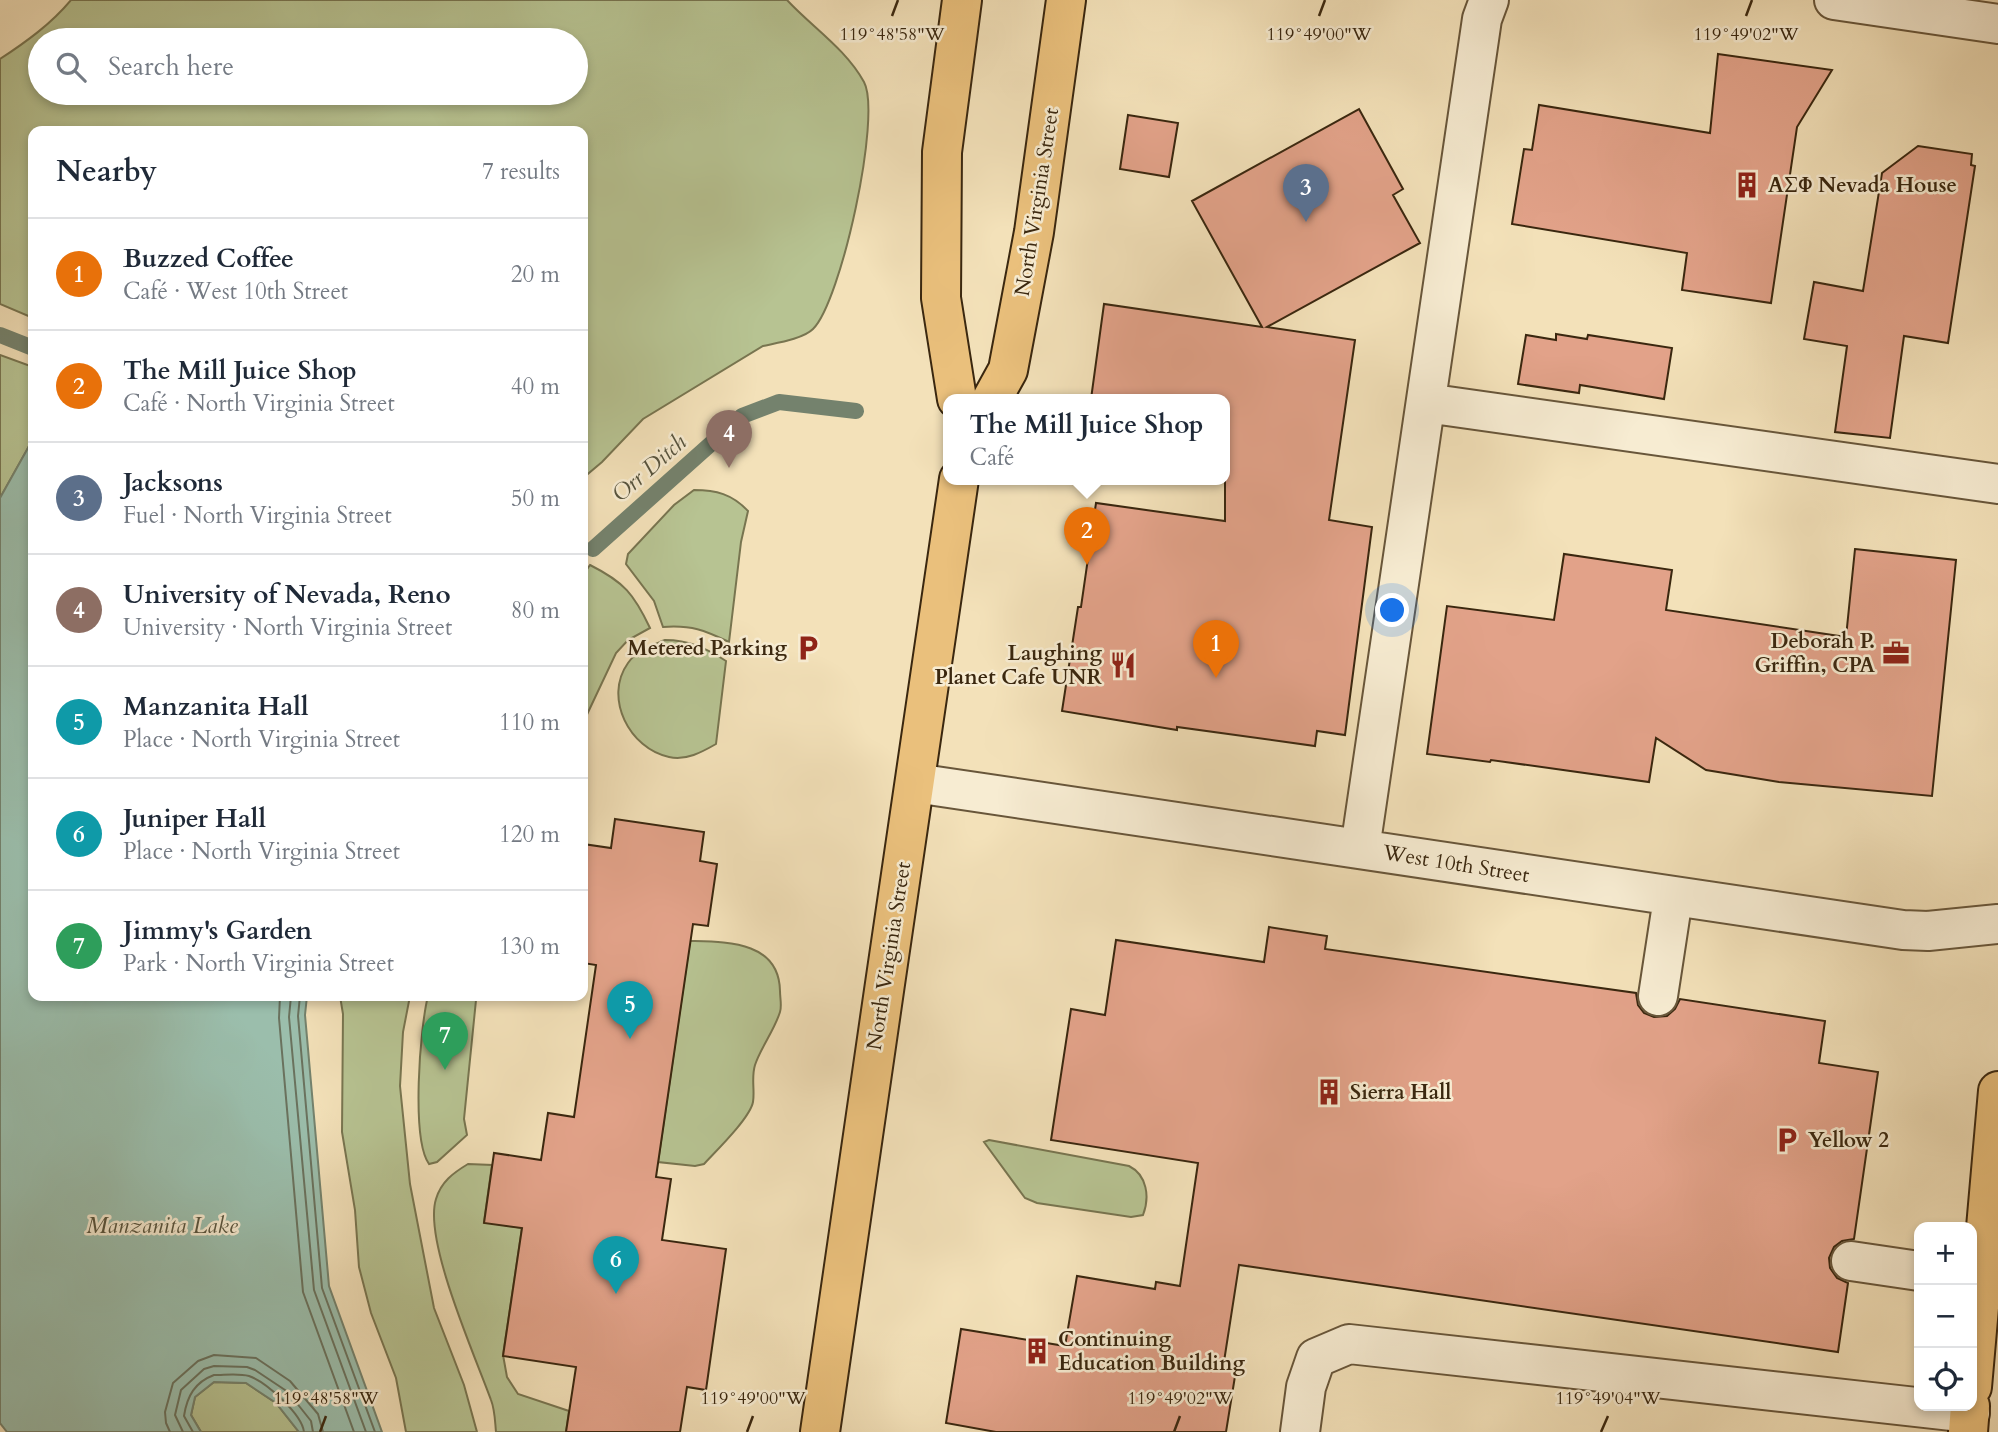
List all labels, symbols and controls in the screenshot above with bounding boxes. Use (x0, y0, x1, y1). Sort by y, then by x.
text: 119°48'58"W (839, 22, 945, 47)
text: 119°49'00"W (1266, 22, 1372, 47)
text: 119°49'02"W (1693, 22, 1799, 47)
search box (28, 28, 588, 105)
icon: search (52, 48, 90, 86)
text: Search here (108, 49, 234, 84)
street label: North Virginia Street (1008, 105, 1066, 298)
text: Nearby (56, 151, 157, 192)
text: 7 results (482, 156, 560, 187)
pin: 3 (1283, 164, 1329, 222)
building icon: ΑΣΦ Nevada House (1732, 170, 1762, 200)
place label: ΑΣΦ Nevada House (1768, 171, 1957, 200)
text: Buzzed Coffee (123, 241, 294, 276)
text: 1 (73, 259, 85, 290)
text: 20 m (511, 259, 560, 290)
text: Café · West 10th Street (123, 276, 348, 307)
text: The Mill Juice Shop (123, 353, 357, 388)
text: 2 (73, 371, 85, 402)
text: 40 m (511, 371, 560, 402)
text: Café · North Virginia Street (123, 388, 395, 419)
popup (943, 394, 1230, 485)
text: The Mill Juice Shop (970, 407, 1203, 442)
pin: 4 (706, 410, 752, 468)
water label: Orr Ditch (605, 427, 693, 509)
text: Café (970, 442, 1015, 473)
text: Jacksons (123, 465, 223, 500)
text: 3 (73, 483, 85, 514)
text: 50 m (511, 483, 560, 514)
text: Fuel · North Virginia Street (123, 500, 392, 531)
pin: 2 (1064, 507, 1110, 565)
text: University of Nevada, Reno (123, 577, 451, 612)
your location (1375, 593, 1409, 627)
text: 4 (73, 595, 85, 626)
text: 80 m (511, 595, 560, 626)
text: University · North Virginia Street (123, 612, 452, 643)
pin: 1 (1193, 620, 1239, 678)
place label: Deborah P. Griffin, CPA (1755, 627, 1875, 680)
parking icon: Metered Parking (793, 633, 823, 663)
place label: Metered Parking (627, 634, 787, 663)
office icon: Deborah P. Griffin, CPA (1881, 638, 1911, 668)
place label: Laughing Planet Cafe UNR (934, 639, 1103, 692)
restaurant icon: Laughing Planet Cafe UNR (1108, 650, 1138, 680)
text: Manzanita Hall (123, 689, 308, 724)
text: 5 (73, 707, 85, 738)
text: 110 m (499, 707, 560, 738)
text: Place · North Virginia Street (123, 724, 400, 755)
text: Juniper Hall (123, 801, 266, 836)
text: 6 (73, 819, 85, 850)
text: 120 m (499, 819, 560, 850)
text: Place · North Virginia Street (123, 836, 400, 867)
street label: West 10th Street (1380, 838, 1532, 890)
street label: North Virginia Street (860, 859, 918, 1052)
text: Jimmy's Garden (123, 913, 312, 948)
text: 7 (73, 931, 85, 962)
text: 130 m (499, 931, 560, 962)
text: Park · North Virginia Street (123, 948, 394, 979)
pin: 5 (607, 981, 653, 1039)
pin: 7 (422, 1012, 468, 1070)
building icon: Sierra Hall (1314, 1077, 1344, 1107)
place label: Sierra Hall (1350, 1078, 1451, 1107)
parking icon: Yellow 2 (1772, 1125, 1802, 1155)
place label: Yellow 2 (1808, 1126, 1889, 1155)
water label: Manzanita Lake (86, 1210, 238, 1241)
map controls (1914, 1222, 1977, 1411)
button: + (1914, 1222, 1977, 1285)
pin: 6 (593, 1236, 639, 1294)
button: − (1914, 1285, 1977, 1348)
place label: Continuing Education Building (1058, 1325, 1246, 1378)
building icon: Continuing Education Building (1022, 1336, 1052, 1366)
button: locate (1914, 1348, 1977, 1411)
text: 119°48'58"W (273, 1386, 379, 1411)
text: 119°49'00"W (700, 1386, 806, 1411)
text: 119°49'02"W (1127, 1386, 1233, 1411)
text: 119°49'04"W (1555, 1386, 1661, 1411)

